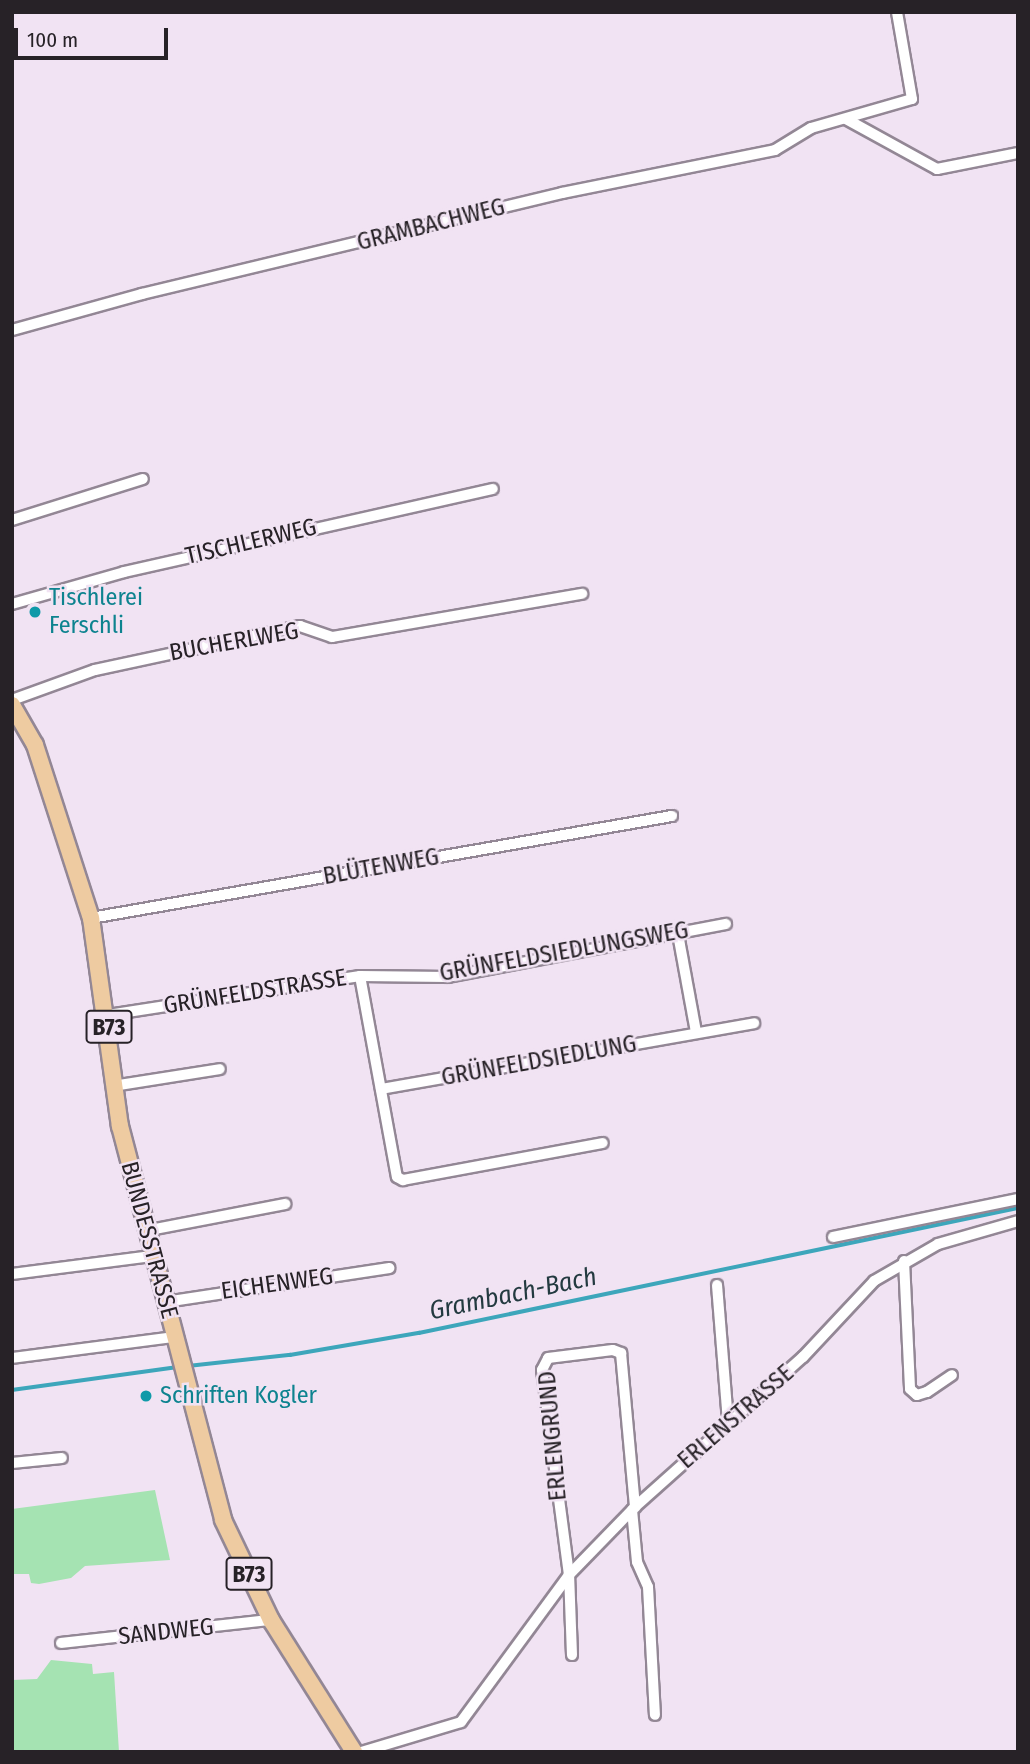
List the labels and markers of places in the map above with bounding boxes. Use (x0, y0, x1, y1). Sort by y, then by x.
place label: Tischlerei Ferschli (49, 584, 143, 640)
marker: Tischlerei Ferschli (27, 604, 43, 620)
place label: Schriften Kogler (160, 1382, 317, 1410)
marker: Schriften Kogler (138, 1388, 154, 1404)

